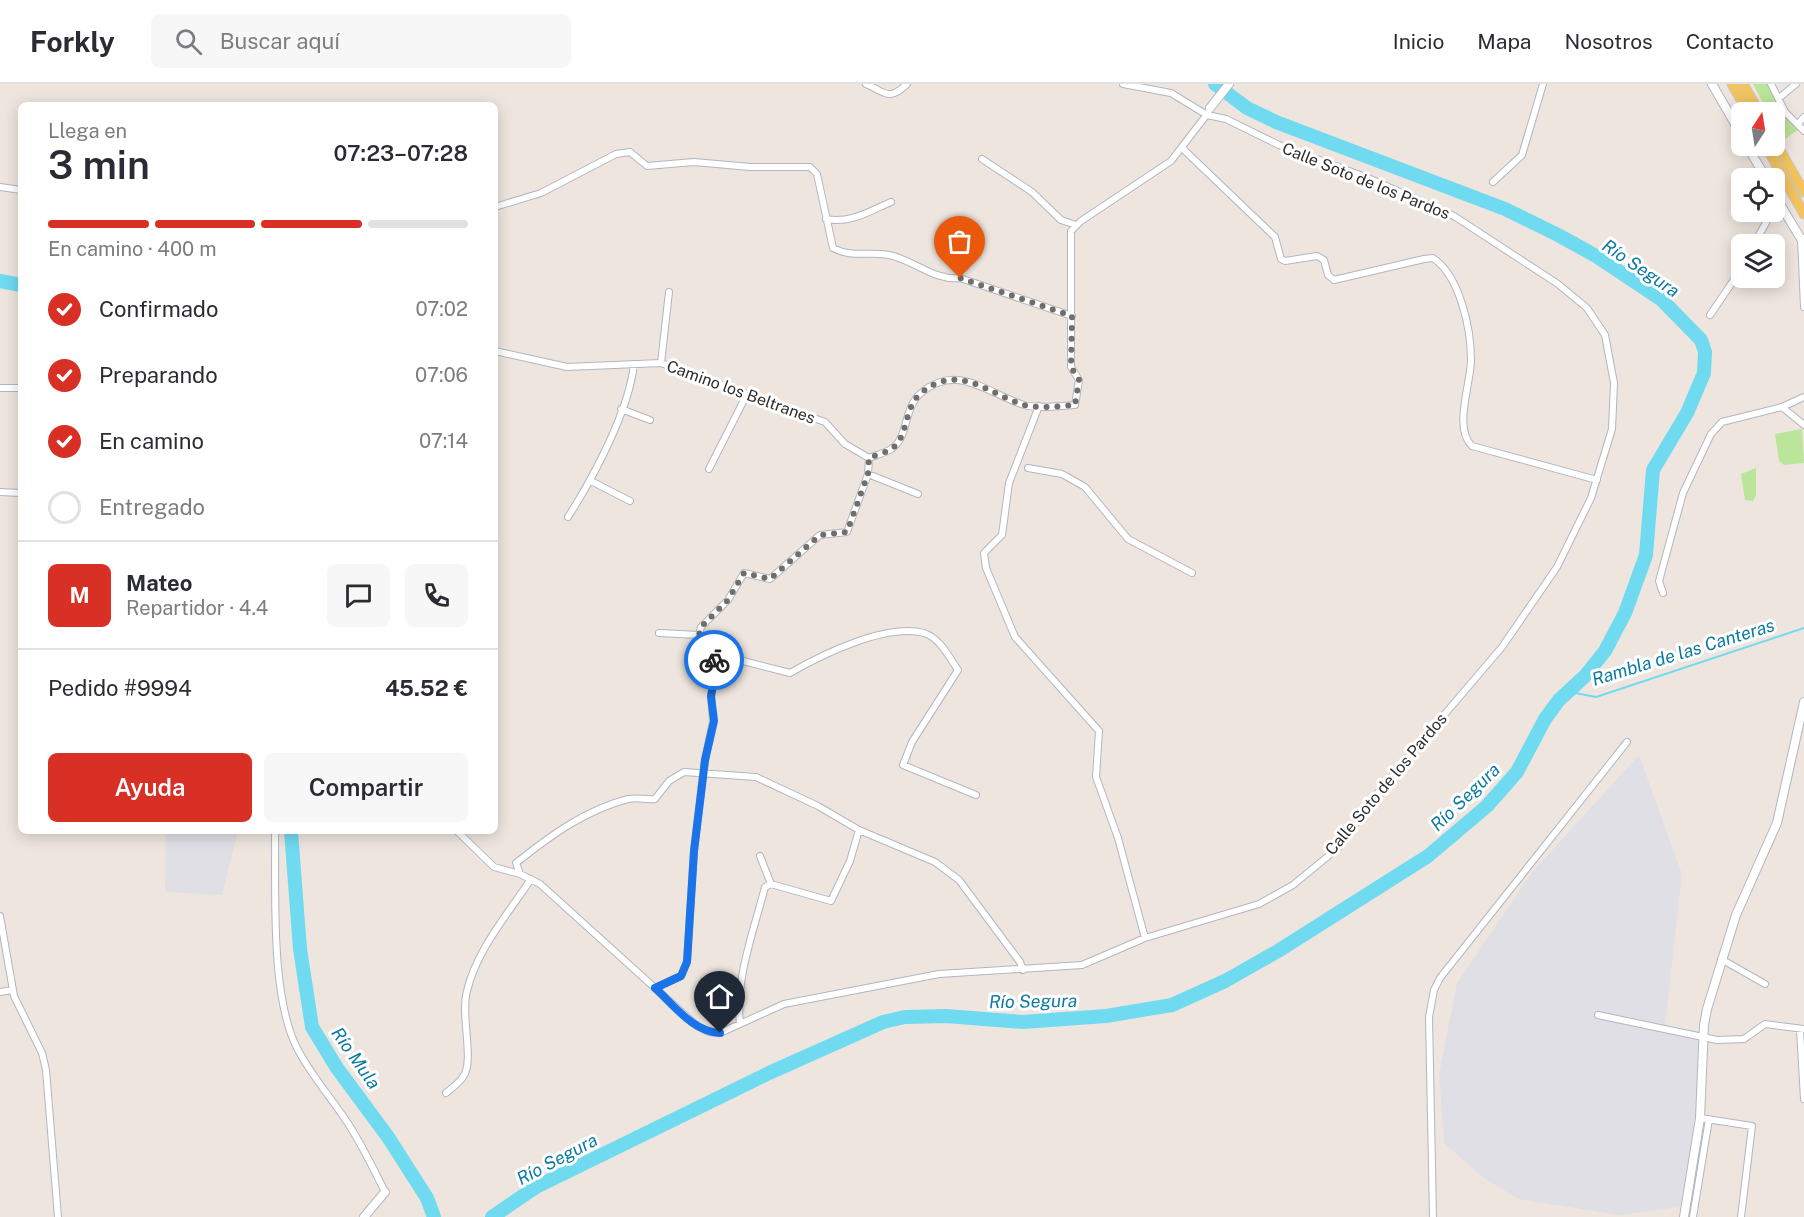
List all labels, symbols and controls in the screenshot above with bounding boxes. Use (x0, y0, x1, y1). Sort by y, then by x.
search box (151, 14, 571, 68)
text: Forkly (30, 25, 115, 58)
icon: search (172, 25, 205, 58)
text: Buscar aquí (220, 28, 340, 54)
text: Inicio (1393, 29, 1444, 54)
text: Mapa (1477, 29, 1531, 54)
text: Nosotros (1564, 29, 1653, 54)
text: Contacto (1686, 29, 1774, 54)
north arrow (1731, 102, 1785, 156)
map controls (1731, 102, 1785, 288)
text: Llega en (48, 119, 127, 143)
street label: Calle Soto de los Pardos (1279, 139, 1453, 223)
text: 07:23–07:28 (334, 140, 468, 166)
text: 3 min (48, 142, 150, 188)
button: locate (1731, 168, 1785, 222)
pin (934, 216, 985, 278)
icon: bag (943, 225, 976, 258)
button: layers (1731, 234, 1785, 288)
water label: Río Segura (1599, 235, 1683, 301)
text: En camino · 400 m (48, 237, 216, 261)
icon: check (48, 293, 81, 326)
text: Confirmado (99, 296, 218, 322)
text: 07:02 (415, 297, 468, 321)
street label: Camino los Beltranes (664, 356, 818, 428)
icon: check (48, 359, 81, 392)
text: Preparando (99, 362, 218, 388)
text: 07:06 (415, 363, 468, 387)
icon: check (48, 425, 81, 458)
text: En camino (99, 428, 204, 454)
text: 07:14 (419, 429, 468, 453)
text: Entregado (99, 494, 205, 520)
button: chat (327, 564, 390, 627)
button: phone (405, 564, 468, 627)
text: Mateo (126, 570, 192, 596)
text: M (69, 582, 90, 608)
text: Repartidor · 4.4 (126, 596, 268, 620)
water label: Rambla de las Canteras (1589, 614, 1777, 690)
courier (684, 630, 744, 690)
icon: bike (698, 644, 731, 677)
text: Pedido #9994 (48, 675, 192, 701)
text: 45.52 € (385, 675, 468, 701)
street label: Calle Soto de los Pardos (1321, 709, 1451, 859)
button: Ayuda (48, 753, 252, 822)
button: Compartir (264, 753, 468, 822)
water label: Río Segura (1426, 759, 1504, 835)
pin (694, 971, 745, 1033)
icon: home (703, 980, 736, 1013)
water label: Río Segura (989, 990, 1077, 1012)
water label: Río Mula (327, 1023, 385, 1093)
water label: Río Segura (513, 1129, 601, 1189)

